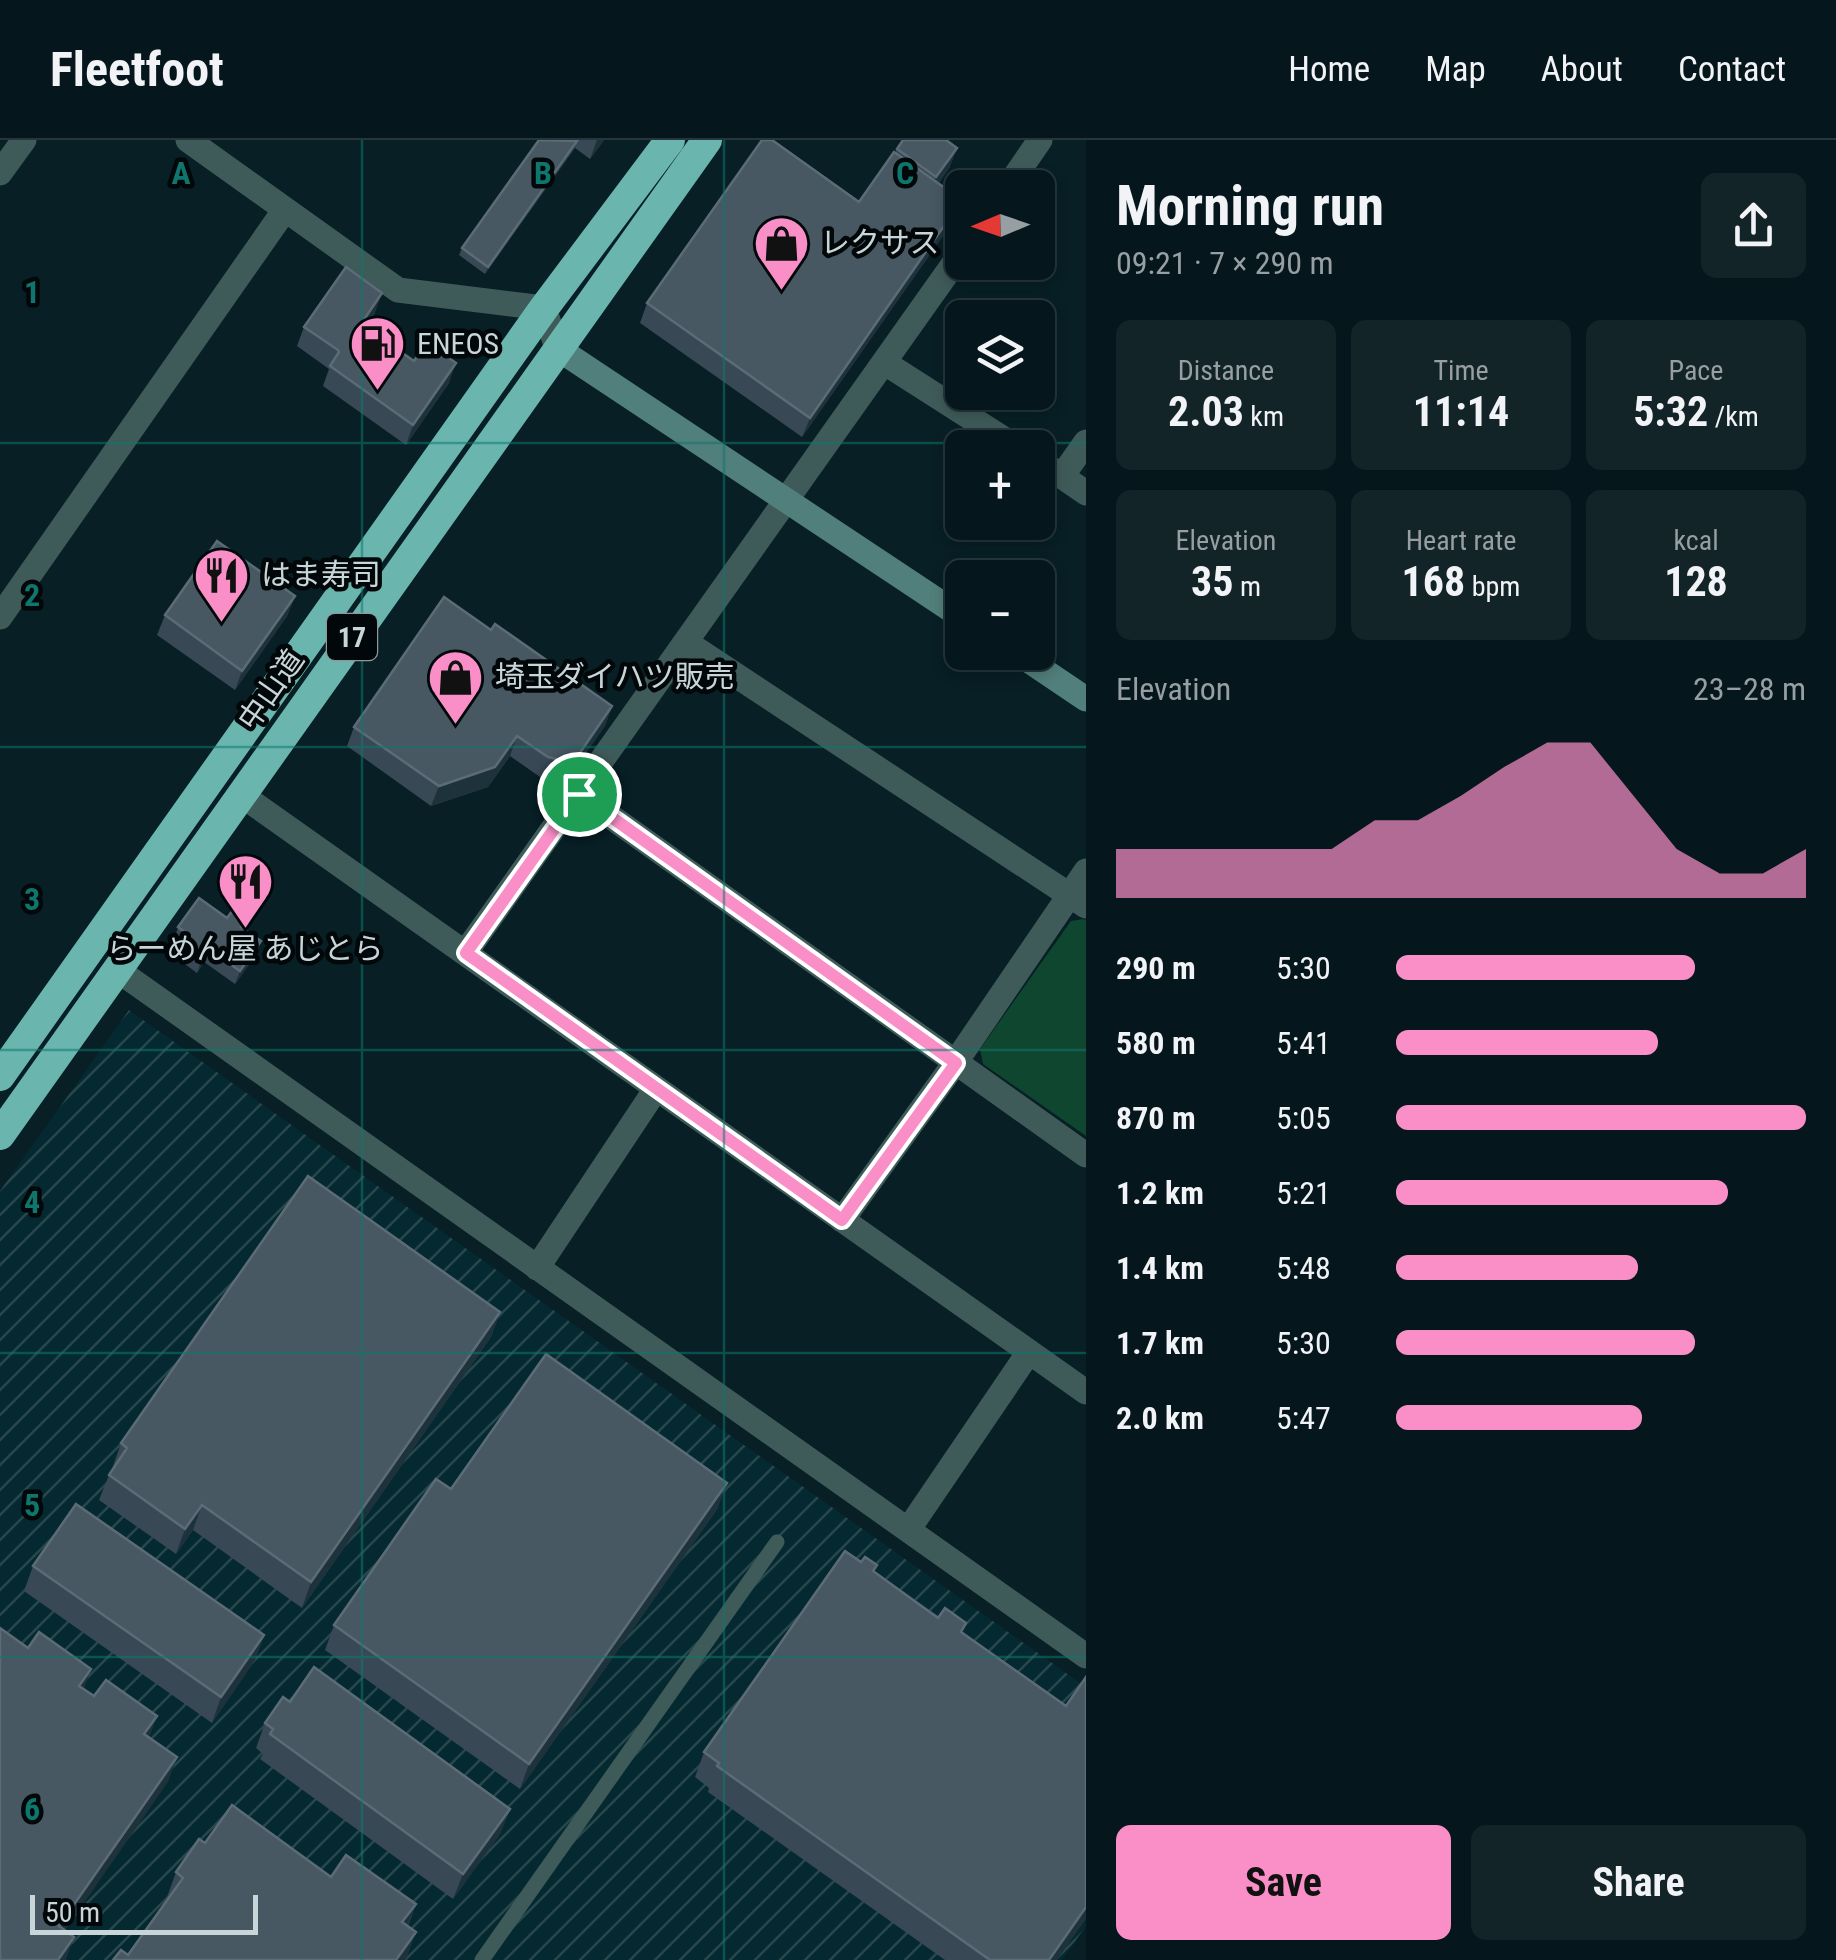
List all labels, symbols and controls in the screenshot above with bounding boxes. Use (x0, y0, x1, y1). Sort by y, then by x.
text: Fleetfoot (50, 41, 224, 98)
text: Home (1288, 49, 1370, 90)
text: Map (1425, 49, 1486, 90)
text: About (1541, 49, 1623, 90)
text: Contact (1678, 49, 1786, 90)
text: A (171, 154, 191, 192)
text: B (534, 154, 552, 192)
text: C (896, 154, 914, 192)
north arrow (945, 170, 1055, 280)
map controls (945, 170, 1055, 670)
button: share (1701, 173, 1806, 278)
text: Morning run (1116, 174, 1384, 238)
shop icon: レクサス (751, 213, 811, 292)
place label: レクサス (820, 225, 939, 260)
text: 09:21 · 7 × 290 m (1116, 244, 1334, 282)
text: 1 (24, 273, 40, 311)
button: layers (945, 300, 1055, 410)
fuel station icon: ENEOS (348, 314, 408, 393)
place label: ENEOS (417, 326, 499, 361)
text: Distance (1178, 354, 1274, 387)
text: Time (1433, 354, 1489, 387)
text: Pace (1669, 354, 1723, 387)
text: 2.03 (1168, 387, 1244, 436)
text: 11:14 (1413, 387, 1509, 436)
text: 5:32 (1633, 387, 1708, 436)
text: km (1244, 400, 1284, 433)
text: /km (1708, 400, 1759, 433)
button: + (945, 430, 1055, 540)
text: Elevation (1176, 524, 1276, 557)
text: Heart rate (1406, 524, 1516, 557)
text: kcal (1673, 524, 1719, 557)
restaurant icon: はま寿司 (192, 545, 252, 624)
place label: はま寿司 (261, 557, 381, 592)
text: 35 (1191, 557, 1233, 606)
text: 168 (1402, 557, 1465, 606)
text: 128 (1664, 557, 1728, 606)
button: − (945, 560, 1055, 670)
text: m (1233, 570, 1261, 603)
text: bpm (1465, 570, 1520, 603)
text: 2 (24, 576, 40, 614)
road number: 17 (327, 614, 377, 660)
street label: 中山道 (230, 643, 311, 737)
shop icon: 埼玉ダイハツ販売 (426, 647, 486, 726)
place label: 埼玉ダイハツ販売 (495, 659, 734, 694)
text: Elevation (1116, 670, 1231, 708)
text: 23–28 m (1693, 670, 1806, 708)
pin (537, 752, 622, 837)
icon: arrive (552, 767, 607, 822)
restaurant icon: らーめん屋 あじとら (215, 851, 275, 930)
text: 3 (24, 880, 40, 918)
place label: らーめん屋 あじとら (107, 931, 383, 966)
text: 290 m (1116, 949, 1196, 987)
text: 5:30 (1276, 949, 1331, 987)
text: 580 m (1116, 1024, 1196, 1062)
text: 5:41 (1276, 1024, 1331, 1062)
text: 870 m (1116, 1099, 1196, 1137)
text: 5:05 (1276, 1099, 1331, 1137)
text: 1.2 km (1116, 1174, 1204, 1212)
text: 5:21 (1276, 1174, 1331, 1212)
text: 4 (24, 1183, 40, 1221)
text: 1.4 km (1116, 1249, 1204, 1287)
text: 5:48 (1276, 1249, 1331, 1287)
text: 1.7 km (1116, 1324, 1204, 1362)
text: 5:30 (1276, 1324, 1331, 1362)
text: 2.0 km (1116, 1399, 1204, 1437)
text: 5:47 (1276, 1399, 1331, 1437)
text: 5 (24, 1486, 40, 1524)
text: 6 (24, 1790, 40, 1828)
button: Save (1116, 1825, 1451, 1940)
button: Share (1471, 1825, 1806, 1940)
scale bar (30, 1890, 258, 1934)
text: 50 m (45, 1896, 100, 1929)

